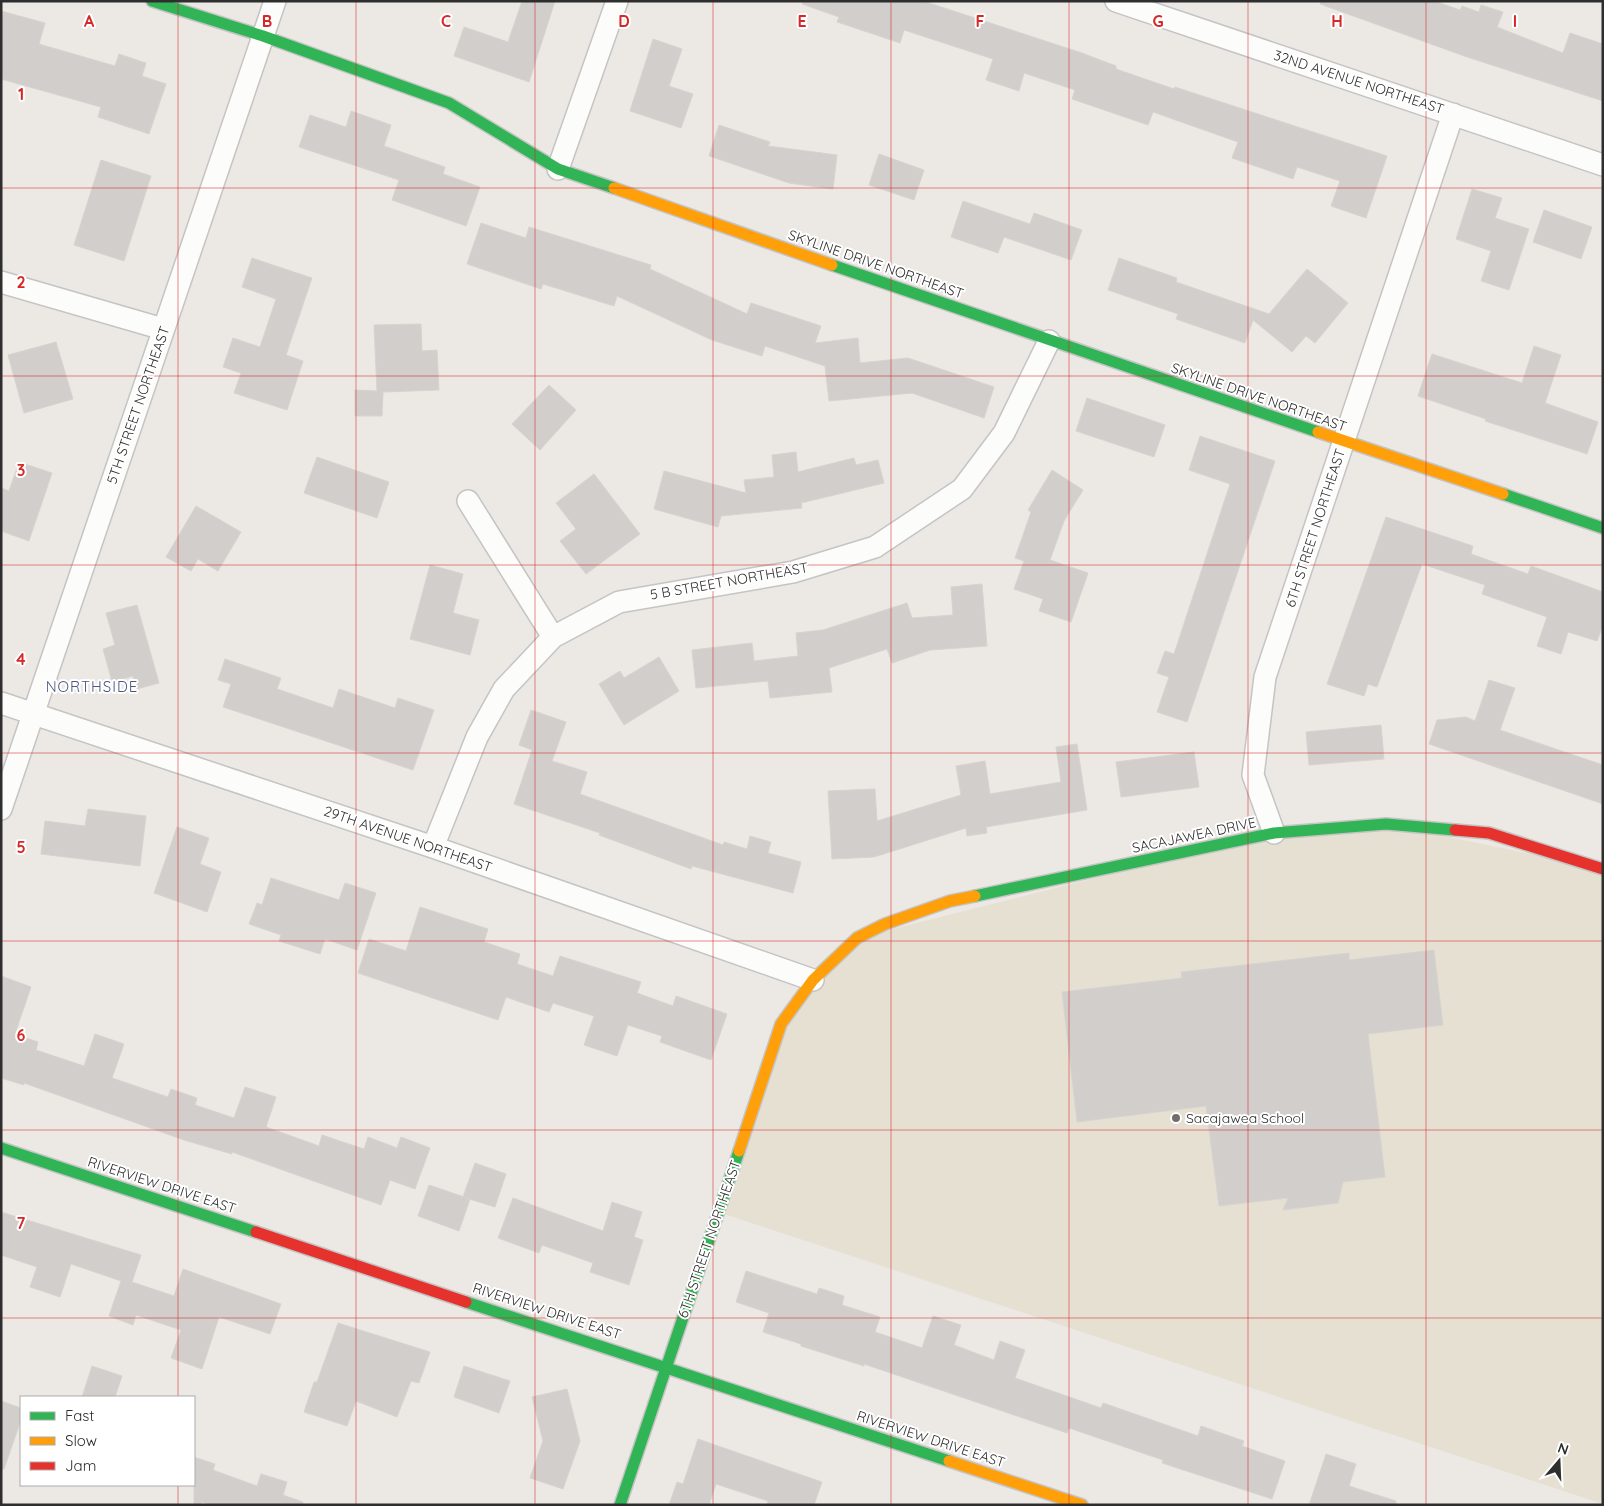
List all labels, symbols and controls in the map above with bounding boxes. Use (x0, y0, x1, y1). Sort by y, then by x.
text: A (84, 11, 95, 31)
text: B (262, 11, 272, 31)
text: C (441, 11, 451, 31)
text: D (618, 11, 630, 31)
text: E (797, 11, 807, 31)
text: F (976, 11, 985, 31)
text: G (1152, 11, 1164, 31)
text: H (1331, 11, 1343, 31)
text: I (1513, 11, 1517, 31)
street label: 32ND AVENUE NORTHEAST (1272, 46, 1446, 118)
text: 1 (18, 84, 24, 104)
street label: SKYLINE DRIVE NORTHEAST (786, 225, 966, 303)
text: 2 (16, 272, 26, 292)
street label: 5TH STREET NORTHEAST (102, 324, 174, 486)
street label: SKYLINE DRIVE NORTHEAST (1169, 358, 1349, 436)
street label: 6TH STREET NORTHEAST (1281, 446, 1349, 610)
text: 3 (17, 460, 25, 480)
street label: 5 B STREET NORTHEAST (649, 558, 809, 604)
text: 4 (16, 649, 26, 669)
district label: NORTHSIDE (46, 677, 138, 696)
street label: 29TH AVENUE NORTHEAST (321, 802, 495, 876)
street label: SACAJAWEA DRIVE (1130, 813, 1258, 857)
text: 5 (16, 837, 26, 857)
text: 6 (17, 1025, 26, 1045)
place label: Sacajawea School (1186, 1109, 1304, 1127)
marker: Sacajawea School (1170, 1112, 1182, 1124)
street label: RIVERVIEW DRIVE EAST (86, 1153, 238, 1217)
street label: 6TH STREET NORTHEAST (674, 1158, 744, 1320)
text: 7 (17, 1213, 26, 1233)
street label: RIVERVIEW DRIVE EAST (471, 1279, 623, 1343)
legend (20, 1396, 195, 1486)
text: Fast (65, 1406, 94, 1425)
street label: RIVERVIEW DRIVE EAST (855, 1407, 1007, 1471)
text: Slow (65, 1431, 97, 1450)
north arrow (1534, 1436, 1584, 1486)
text: N (1555, 1439, 1571, 1459)
text: Jam (65, 1456, 96, 1475)

